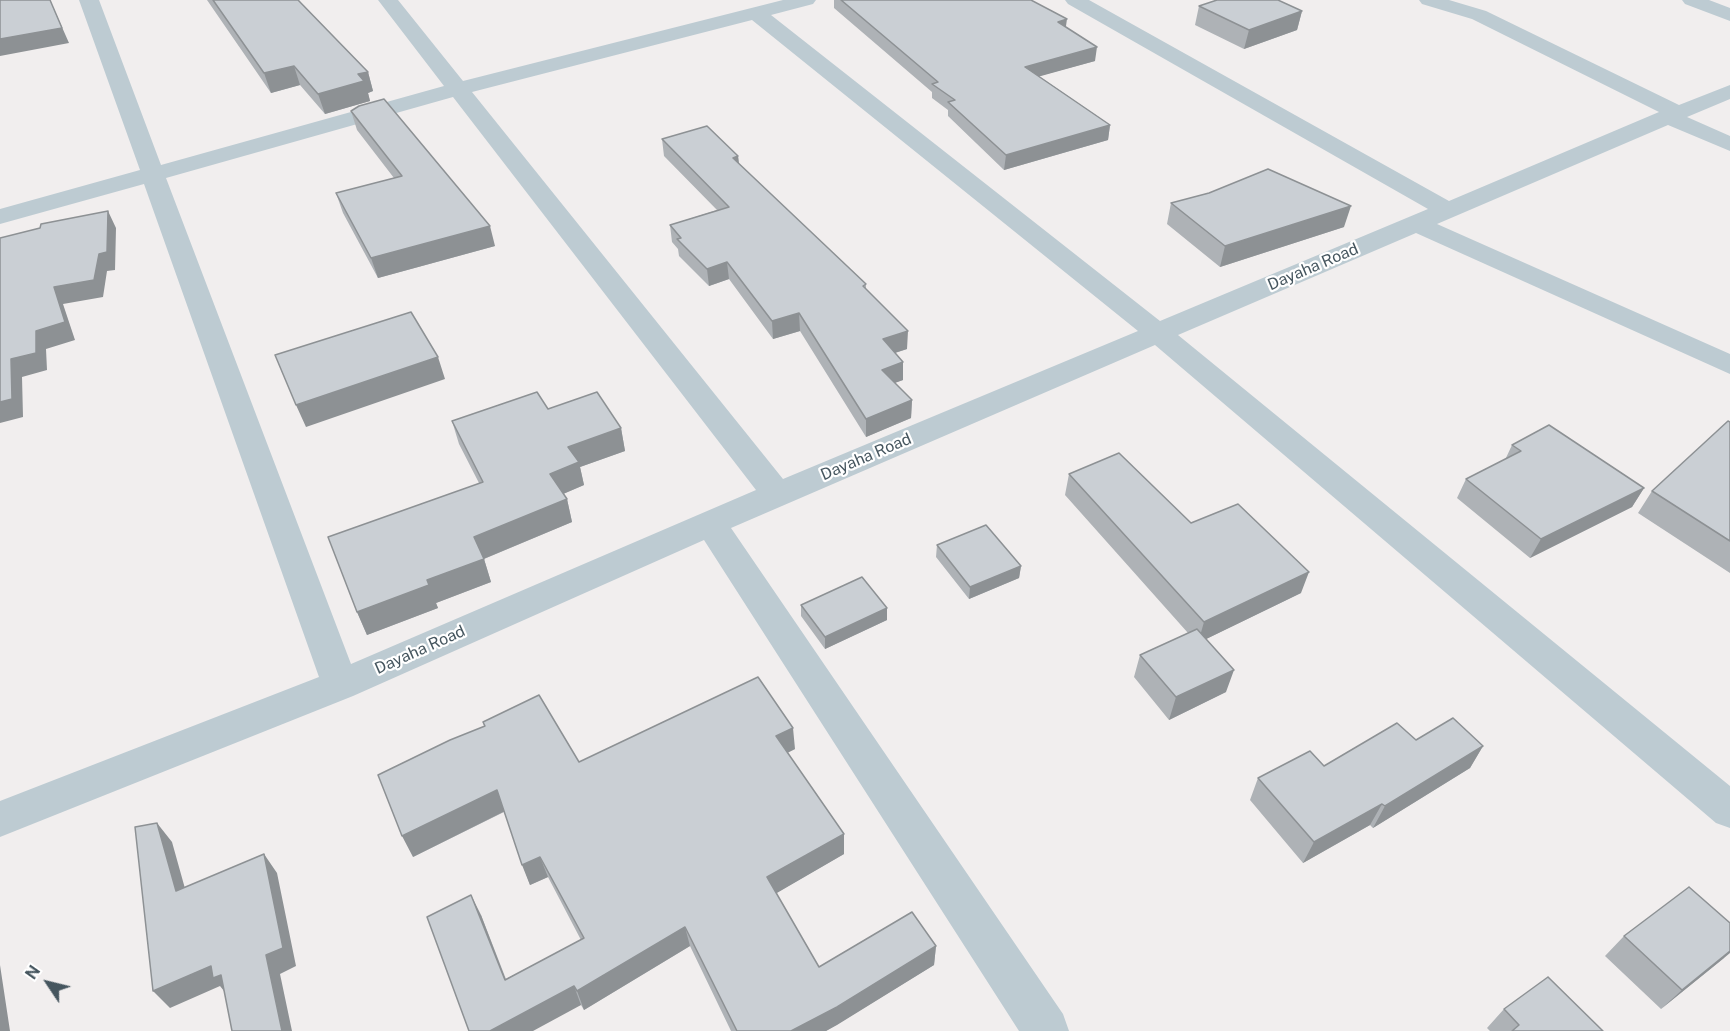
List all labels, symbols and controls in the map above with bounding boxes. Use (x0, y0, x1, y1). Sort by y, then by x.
street label: Dayaha Road (1265, 239, 1361, 295)
street label: Dayaha Road (818, 429, 914, 485)
street label: Dayaha Road (372, 622, 468, 678)
north arrow (18, 953, 78, 1013)
text: N (21, 962, 44, 983)

